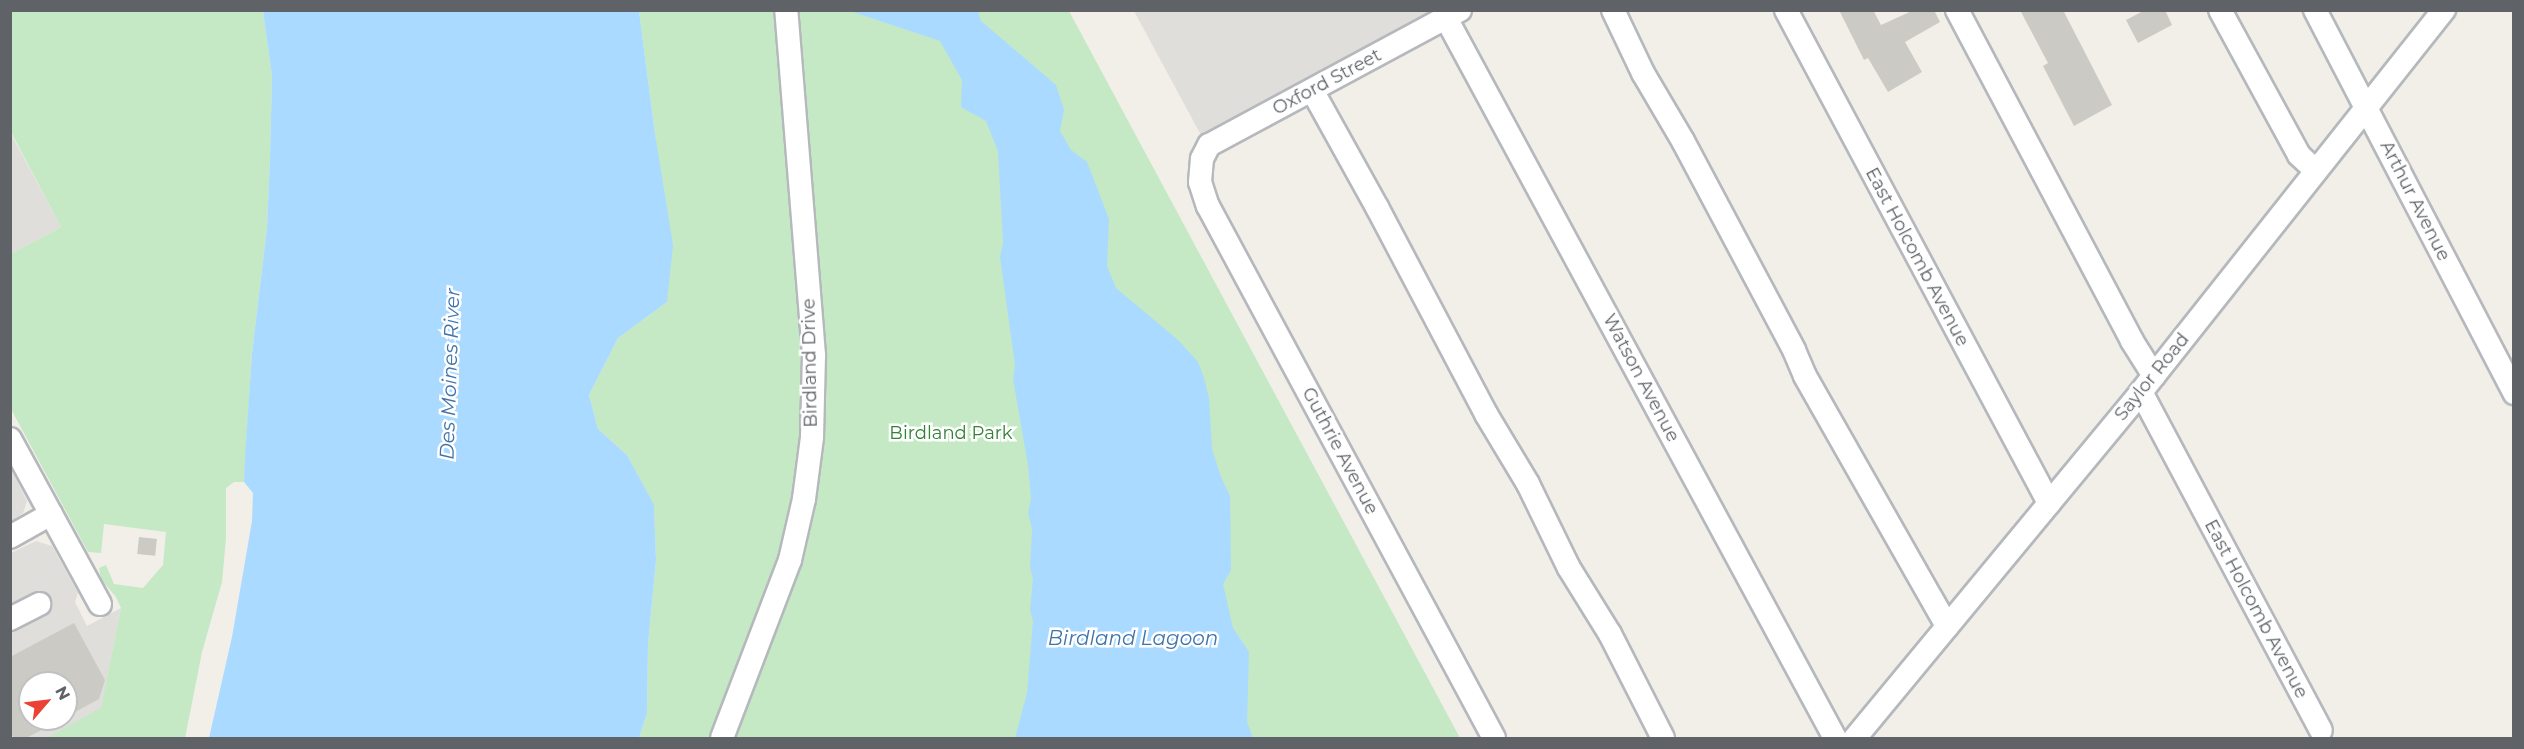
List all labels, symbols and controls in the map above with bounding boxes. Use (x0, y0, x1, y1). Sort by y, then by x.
street label: Oxford Street (1269, 44, 1385, 120)
street label: Arthur Avenue (2375, 137, 2455, 265)
street label: East Holcomb Avenue (1861, 164, 1973, 350)
water label: Des Moines River (435, 288, 465, 460)
street label: Birdland Drive (798, 298, 822, 428)
street label: Watson Avenue (1598, 310, 1684, 446)
street label: Saylor Road (2110, 329, 2194, 425)
street label: Guthrie Avenue (1297, 384, 1383, 518)
park label: Birdland Park (889, 422, 1013, 444)
street label: East Holcomb Avenue (2200, 516, 2312, 702)
water label: Birdland Lagoon (1048, 626, 1218, 650)
north arrow (18, 671, 78, 731)
text: N (51, 683, 74, 703)

